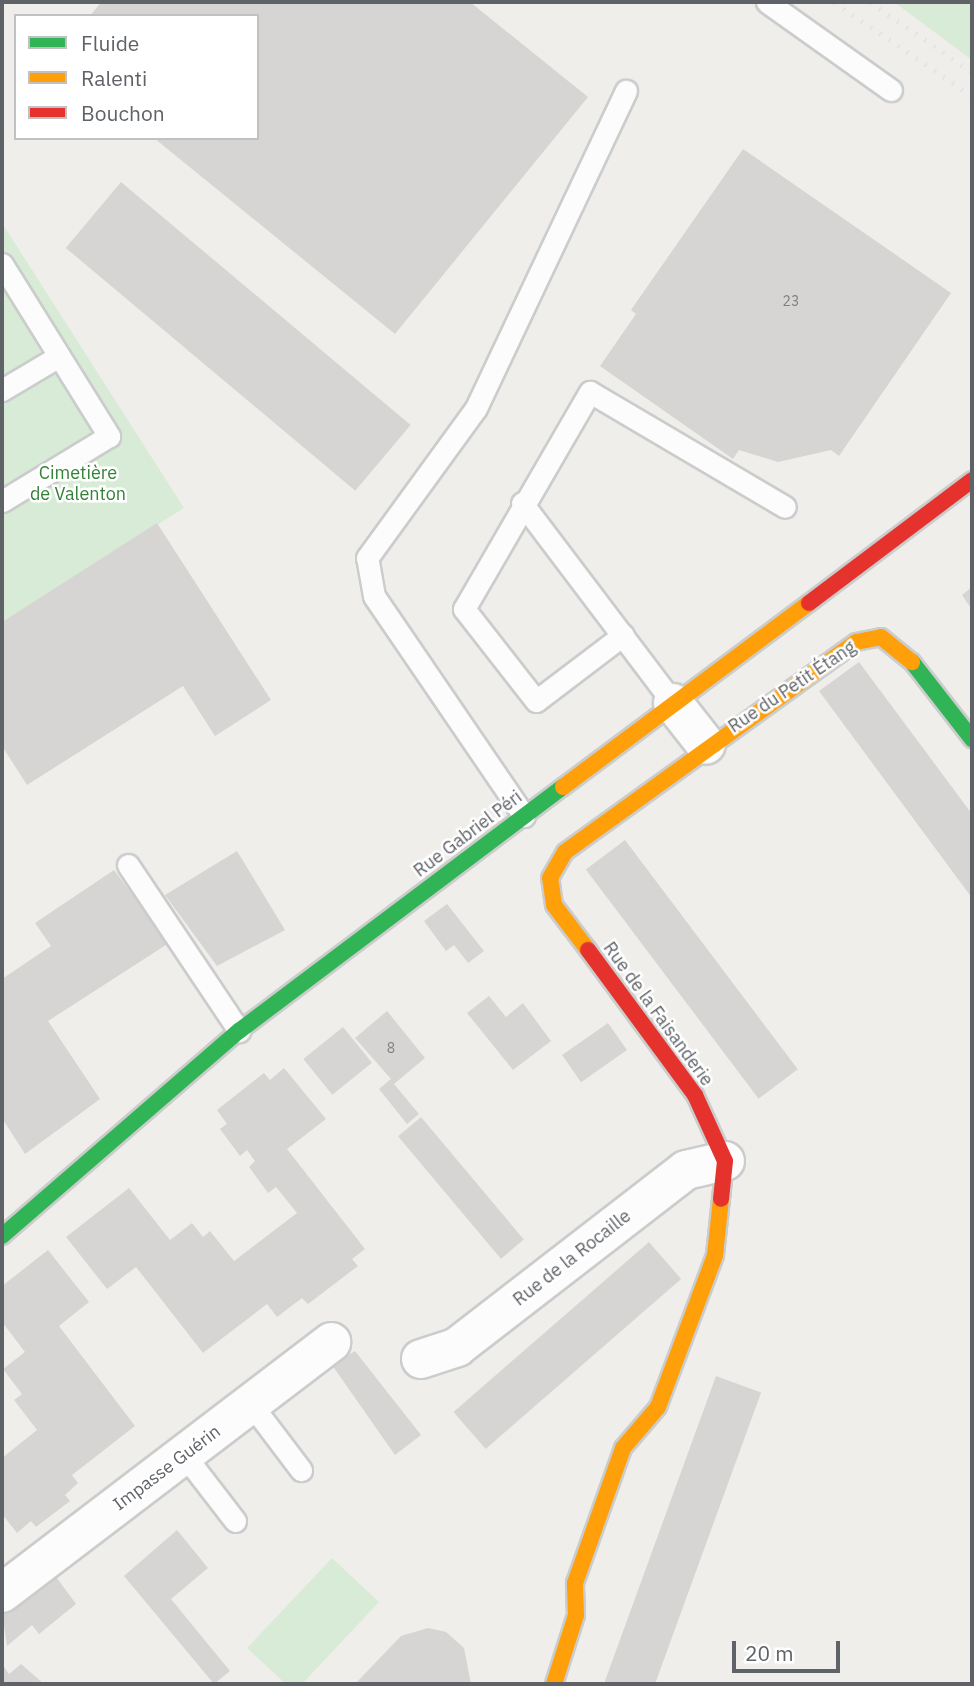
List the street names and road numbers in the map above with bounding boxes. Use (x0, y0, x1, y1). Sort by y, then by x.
street label: Rue du Petit Étang (724, 636, 860, 738)
street label: Rue Gabriel Péri (410, 786, 526, 882)
street label: Rue de la Faisanderie (599, 938, 717, 1090)
street label: Rue de la Rocaille (509, 1205, 635, 1311)
street label: Impasse Guérin (109, 1421, 225, 1515)

